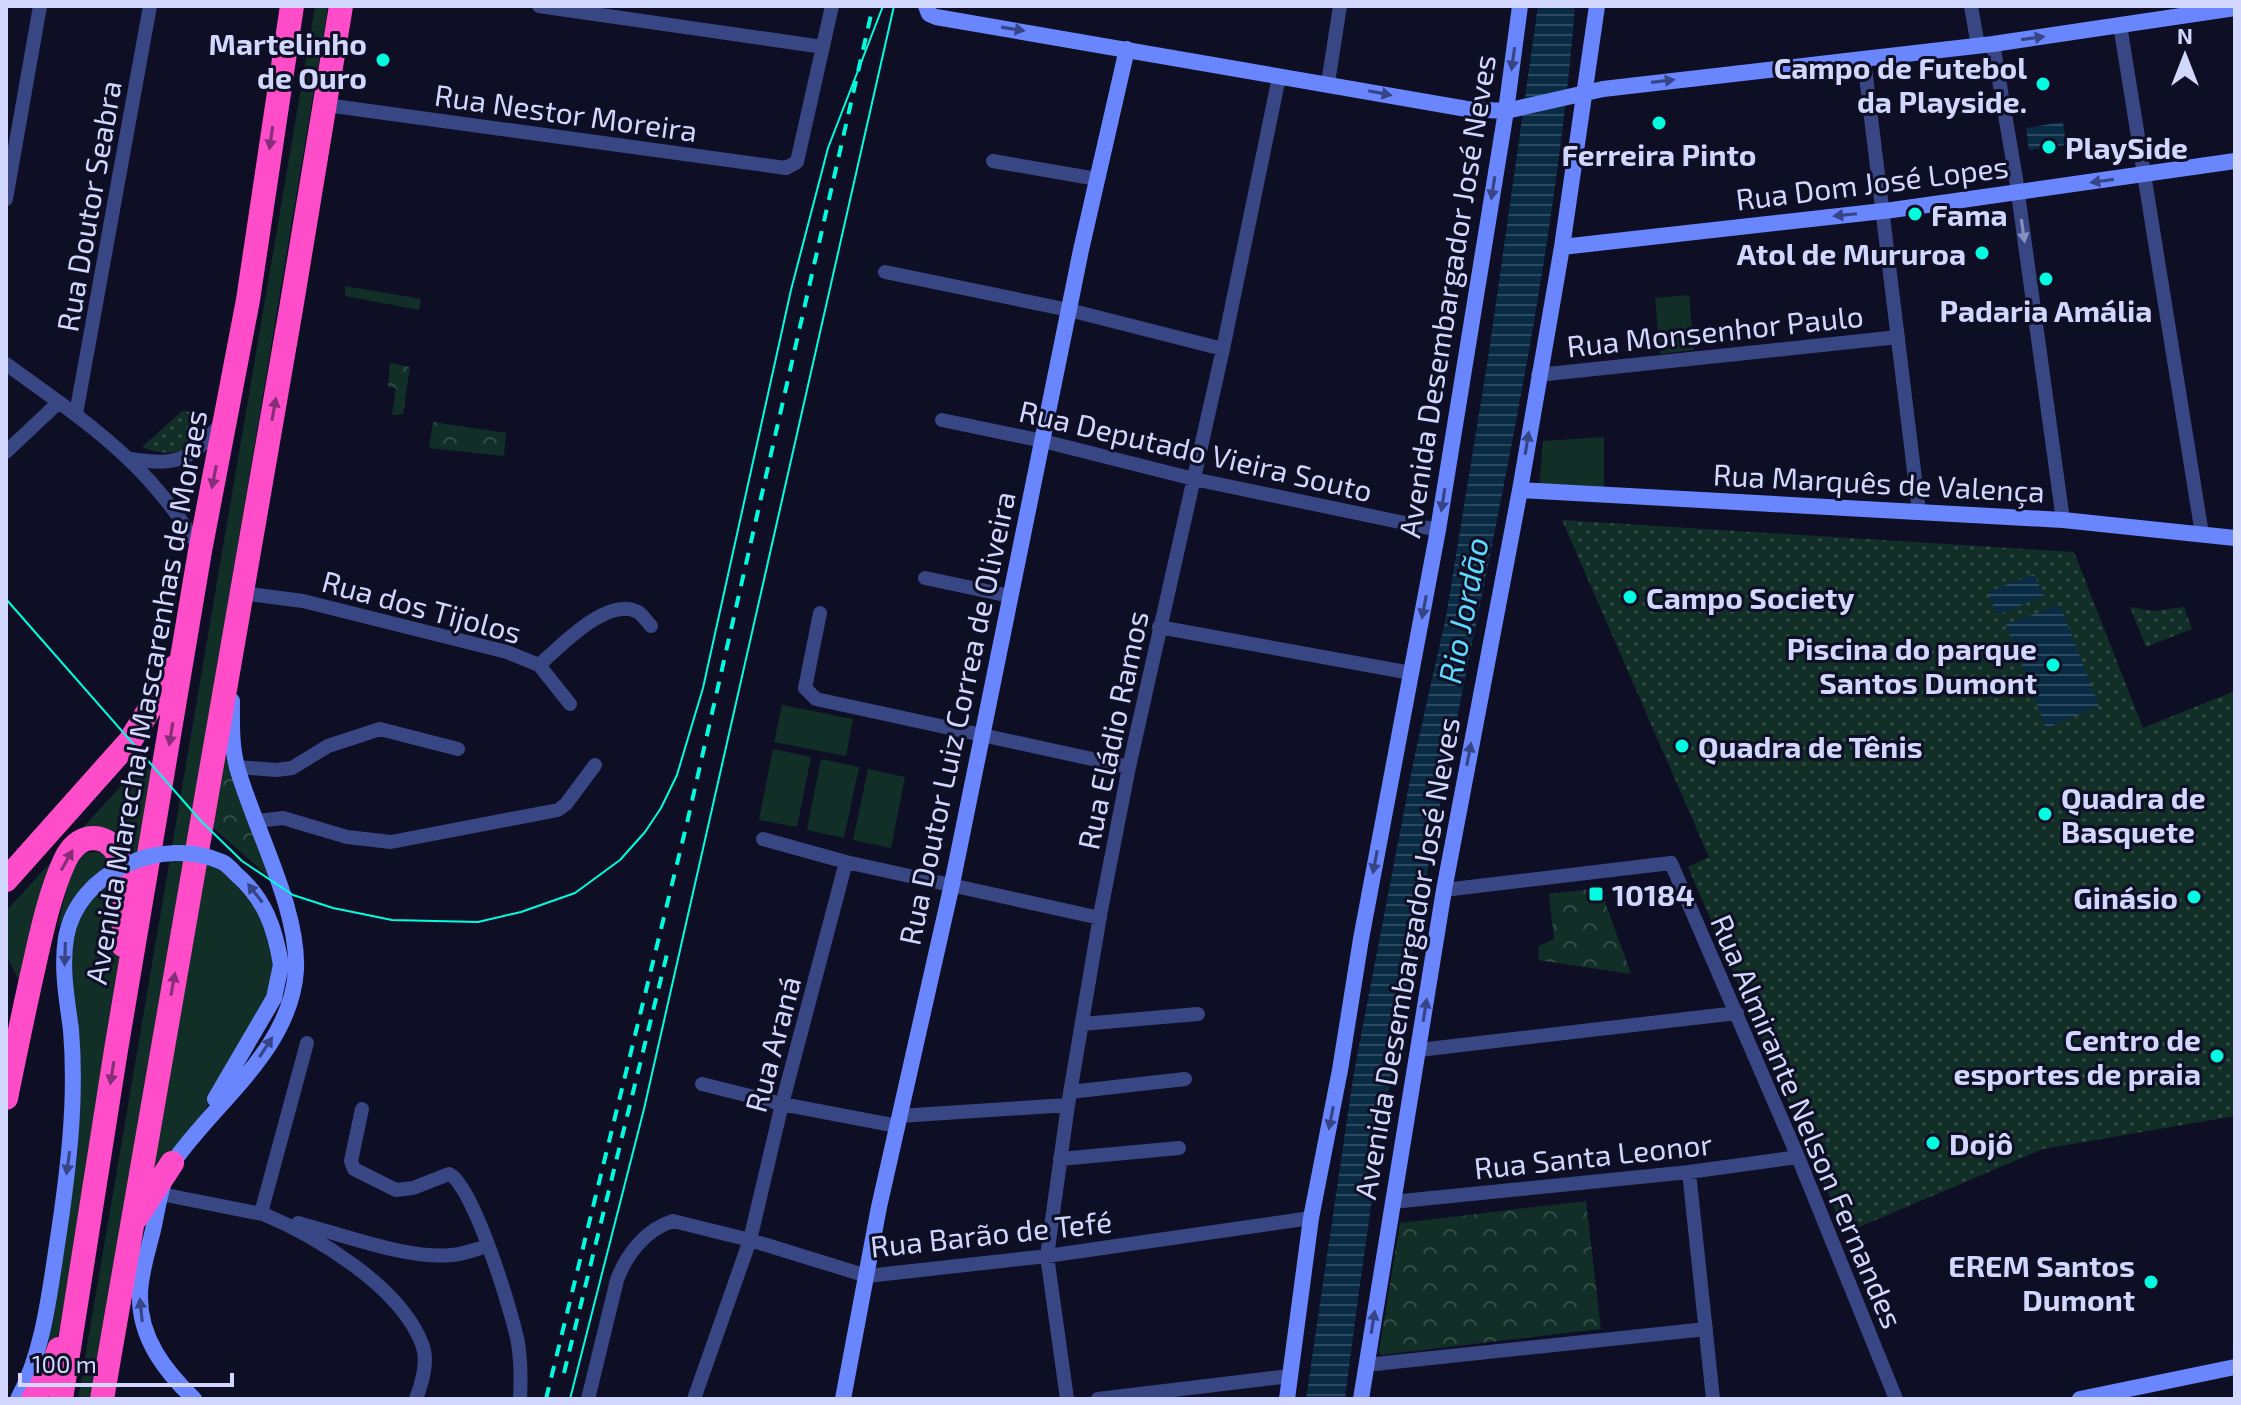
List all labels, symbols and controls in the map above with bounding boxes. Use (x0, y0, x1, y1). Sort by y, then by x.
north arrow (2145, 16, 2225, 96)
text: N (2177, 22, 2193, 48)
one-way arrow (1001, 24, 1026, 36)
place label: Martelinho de Ouro (209, 25, 367, 95)
one-way arrow (2021, 31, 2046, 44)
one-way arrow (1506, 46, 1519, 71)
place label: Campo de Futebol da Playside. (1774, 49, 2027, 120)
marker: Martelinho de Ouro (374, 51, 392, 69)
street label: Avenida Desembargador José Neves (1390, 52, 1502, 540)
one-way arrow (1651, 75, 1676, 88)
marker: Campo de Futebol da Playside. (2034, 75, 2052, 93)
street label: Rua Nestor Moreira (432, 76, 700, 148)
street label: Rua Doutor Seabra (48, 78, 128, 334)
one-way arrow (1367, 88, 1392, 100)
marker: Ferreira Pinto (1650, 114, 1668, 132)
one-way arrow (264, 126, 277, 151)
place label: PlaySide (2065, 129, 2188, 166)
place label: Ferreira Pinto (1562, 136, 1756, 172)
marker: PlaySide (2040, 138, 2058, 156)
street label: Rua Dom José Lopes (1734, 147, 2010, 217)
one-way arrow (2090, 174, 2115, 187)
one-way arrow (1486, 176, 1499, 201)
place label: Fama (1931, 196, 2008, 232)
marker: Fama (1906, 205, 1924, 223)
one-way arrow (1832, 209, 1857, 222)
one-way arrow (2017, 219, 2030, 244)
place label: Atol de Mururoa (1737, 235, 1966, 271)
marker: Atol de Mururoa (1973, 244, 1991, 262)
marker: Padaria Amália (2037, 270, 2055, 288)
place label: Padaria Amália (1940, 292, 2152, 328)
street label: Rua Monsenhor Paulo (1565, 297, 1865, 363)
street label: Rua Deputado Vieira Souto (1016, 392, 1376, 508)
one-way arrow (268, 396, 280, 421)
street label: Avenida Marechal Mascarenhas de Moraes (77, 407, 213, 987)
one-way arrow (1522, 431, 1534, 456)
street label: Rua Marquês de Valença (1712, 455, 2046, 510)
one-way arrow (207, 465, 219, 490)
street label: Rua Doutor Luiz Correa de Oliveira (890, 488, 1022, 948)
one-way arrow (1436, 488, 1449, 513)
water label: Rio Jordão (1429, 534, 1495, 686)
street label: Rua dos Tijolos (318, 562, 526, 650)
place label: Campo Society (1646, 579, 1854, 616)
marker: Campo Society (1621, 588, 1639, 606)
one-way arrow (1417, 595, 1429, 620)
street label: Rua Eládio Ramos (1069, 607, 1155, 853)
place label: Piscina do parque Santos Dumont (1787, 630, 2037, 700)
marker: Piscina do parque Santos Dumont (2044, 656, 2062, 674)
street label: Avenida Desembargador José Neves (1346, 714, 1466, 1202)
one-way arrow (164, 722, 177, 747)
place label: Quadra de Tênis (1698, 728, 1923, 765)
marker: Quadra de Tênis (1673, 737, 1691, 755)
one-way arrow (1463, 741, 1475, 766)
place label: Quadra de Basquete (2061, 779, 2206, 849)
marker: Quadra de Basquete (2036, 805, 2054, 823)
one-way arrow (60, 849, 73, 872)
one-way arrow (1369, 850, 1381, 875)
place label: 10184 (1612, 876, 1695, 912)
place label: Ginásio (2073, 879, 2178, 915)
one-way arrow (247, 883, 263, 903)
marker: 10184 (1587, 885, 1605, 903)
marker: Ginásio (2185, 888, 2203, 906)
street label: Rua Almirante Nelson Fernandes (1704, 909, 1912, 1333)
one-way arrow (59, 942, 72, 967)
one-way arrow (167, 971, 179, 996)
street label: Rua Araná (737, 972, 807, 1116)
one-way arrow (1419, 997, 1432, 1022)
place label: Centro de esportes de praia (1954, 1021, 2201, 1091)
one-way arrow (259, 1036, 274, 1057)
marker: Centro de esportes de praia (2208, 1047, 2226, 1065)
one-way arrow (105, 1061, 118, 1086)
one-way arrow (1324, 1106, 1336, 1131)
street label: Rua Santa Leonor (1472, 1125, 1714, 1185)
place label: Dojô (1949, 1125, 2013, 1161)
marker: Dojô (1924, 1134, 1942, 1152)
one-way arrow (61, 1151, 74, 1176)
street label: Rua Barão de Tefé (868, 1202, 1114, 1264)
place label: EREM Santos Dumont (1948, 1247, 2135, 1317)
marker: EREM Santos Dumont (2142, 1273, 2160, 1291)
one-way arrow (135, 1298, 148, 1323)
one-way arrow (1367, 1309, 1380, 1334)
scale bar (20, 1337, 232, 1387)
text: 100 m (32, 1349, 97, 1378)

